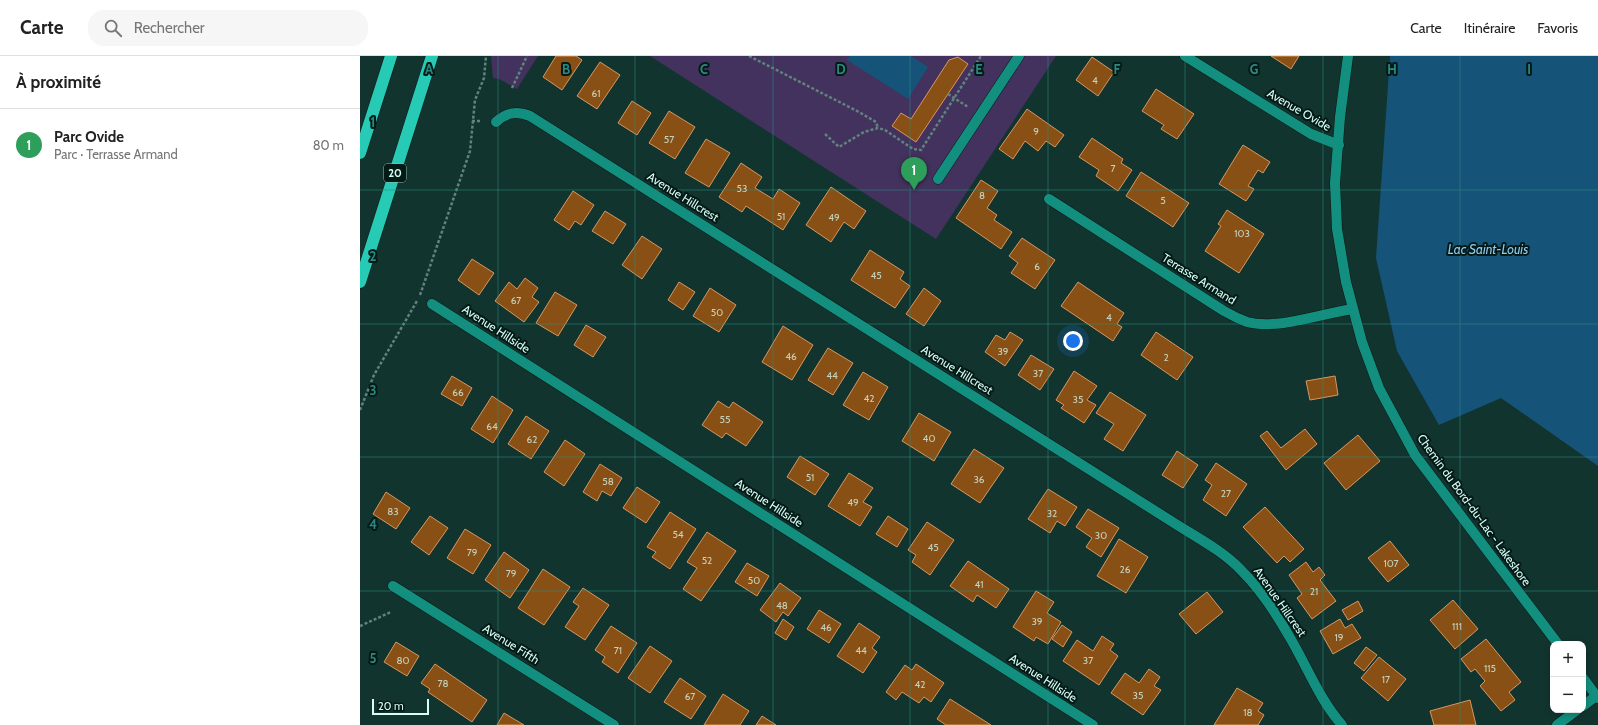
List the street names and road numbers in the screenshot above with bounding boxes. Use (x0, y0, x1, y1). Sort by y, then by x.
street label: Avenue Ovide (1265, 85, 1334, 134)
road number: 20 (384, 164, 406, 182)
street label: Avenue Hillcrest (645, 169, 722, 225)
street label: Terrasse Armand (1159, 250, 1239, 307)
street label: Avenue Hillside (460, 301, 533, 356)
street label: Avenue Hillcrest (919, 342, 996, 398)
street label: Chemin du Bord-du-Lac - Lakeshore (1414, 431, 1535, 589)
street label: Avenue Hillside (733, 475, 806, 530)
street label: Avenue Hillcrest (1251, 564, 1310, 639)
street label: Avenue Fifth (480, 620, 542, 667)
street label: Avenue Hillside (1007, 650, 1080, 705)

